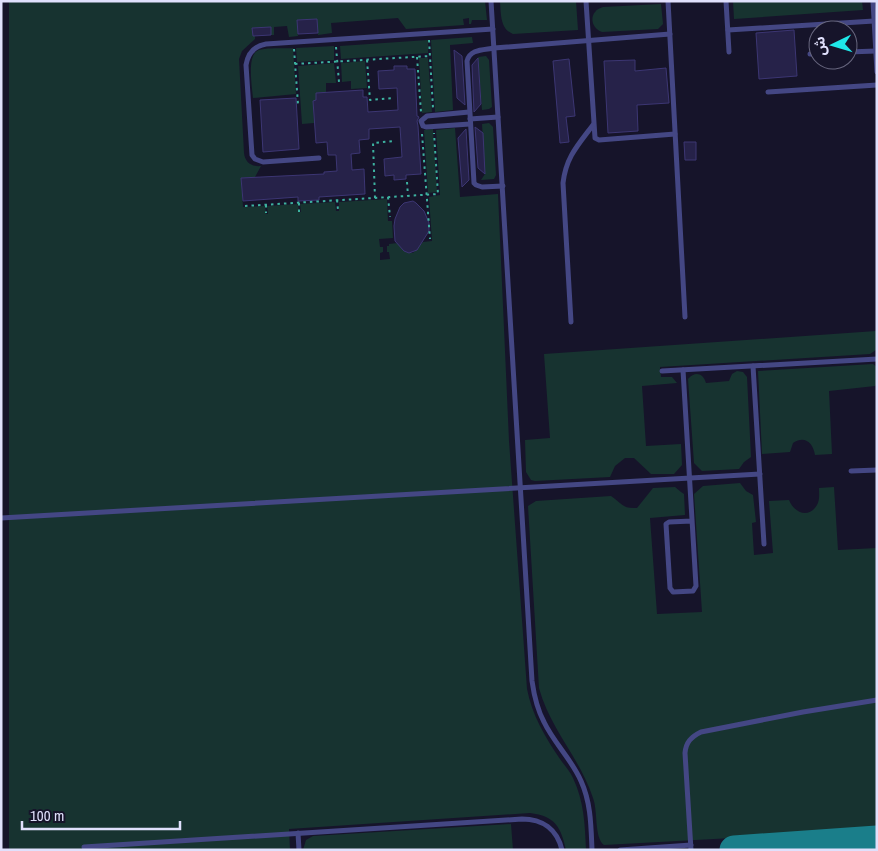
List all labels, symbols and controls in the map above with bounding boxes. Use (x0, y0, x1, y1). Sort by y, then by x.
north arrow (808, 20, 858, 70)
text: ش (810, 36, 830, 56)
scale bar (22, 798, 180, 830)
text: 100 m (30, 805, 64, 826)

